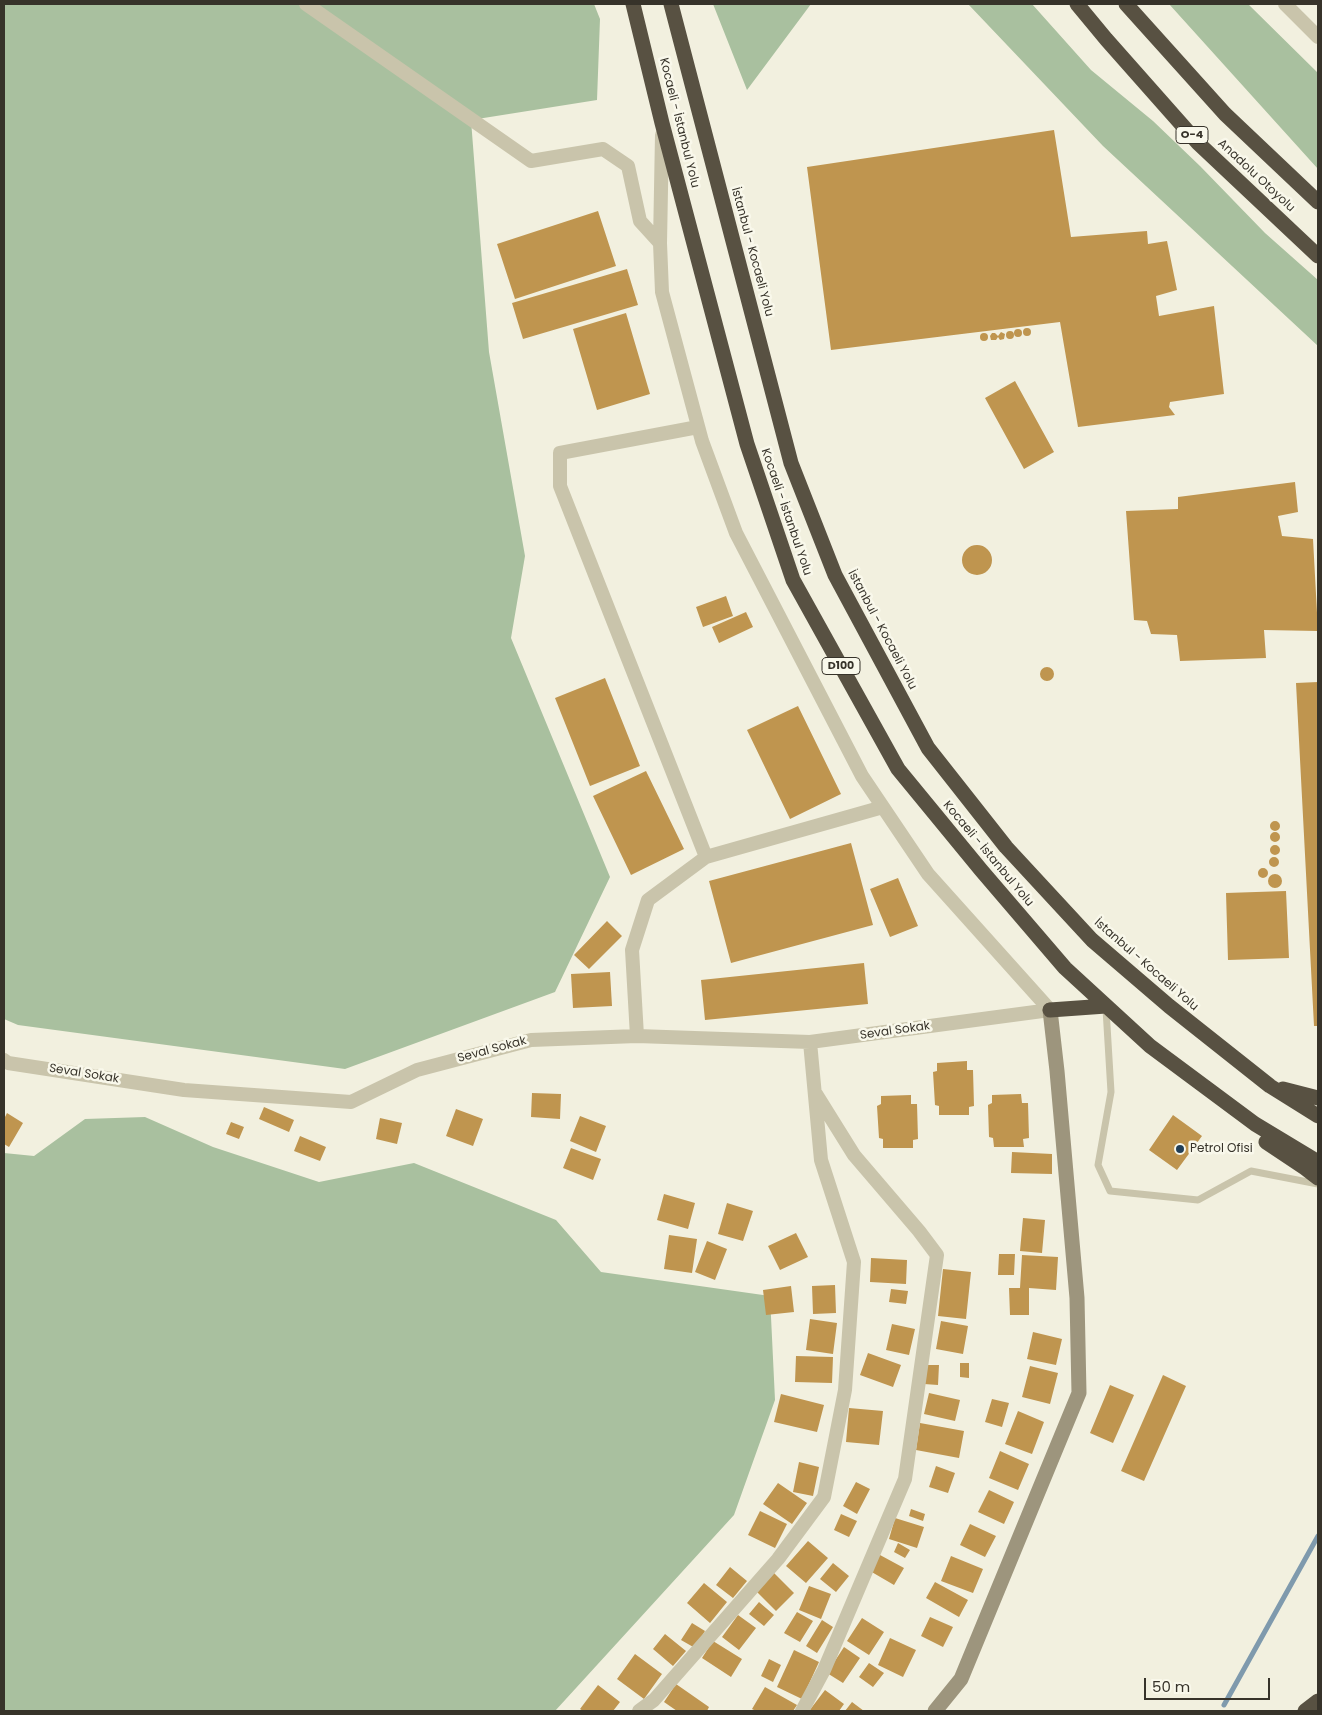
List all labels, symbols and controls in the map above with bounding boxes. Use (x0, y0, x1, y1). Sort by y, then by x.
street label: Kocaeli - İstanbul Yolu (656, 57, 702, 189)
road number: O-4 (1176, 126, 1208, 144)
street label: Anadolu Otoyolu (1215, 137, 1297, 215)
street label: İstanbul - Kocaeli Yolu (728, 186, 776, 318)
street label: Kocaeli - İstanbul Yolu (757, 447, 815, 577)
street label: İstanbul - Kocaeli Yolu (844, 568, 920, 692)
road number: D100 (822, 658, 860, 674)
street label: Kocaeli - İstanbul Yolu (940, 798, 1036, 910)
street label: İstanbul - Kocaeli Yolu (1091, 916, 1201, 1014)
street label: Seval Sokak (859, 1019, 931, 1043)
street label: Seval Sokak (456, 1034, 528, 1066)
street label: Seval Sokak (48, 1061, 120, 1087)
place label: Petrol Ofisi (1190, 1142, 1253, 1156)
marker: Petrol Ofisi (1174, 1143, 1186, 1155)
scale bar (1147, 1668, 1273, 1700)
text: 50 m (1152, 1676, 1190, 1697)

